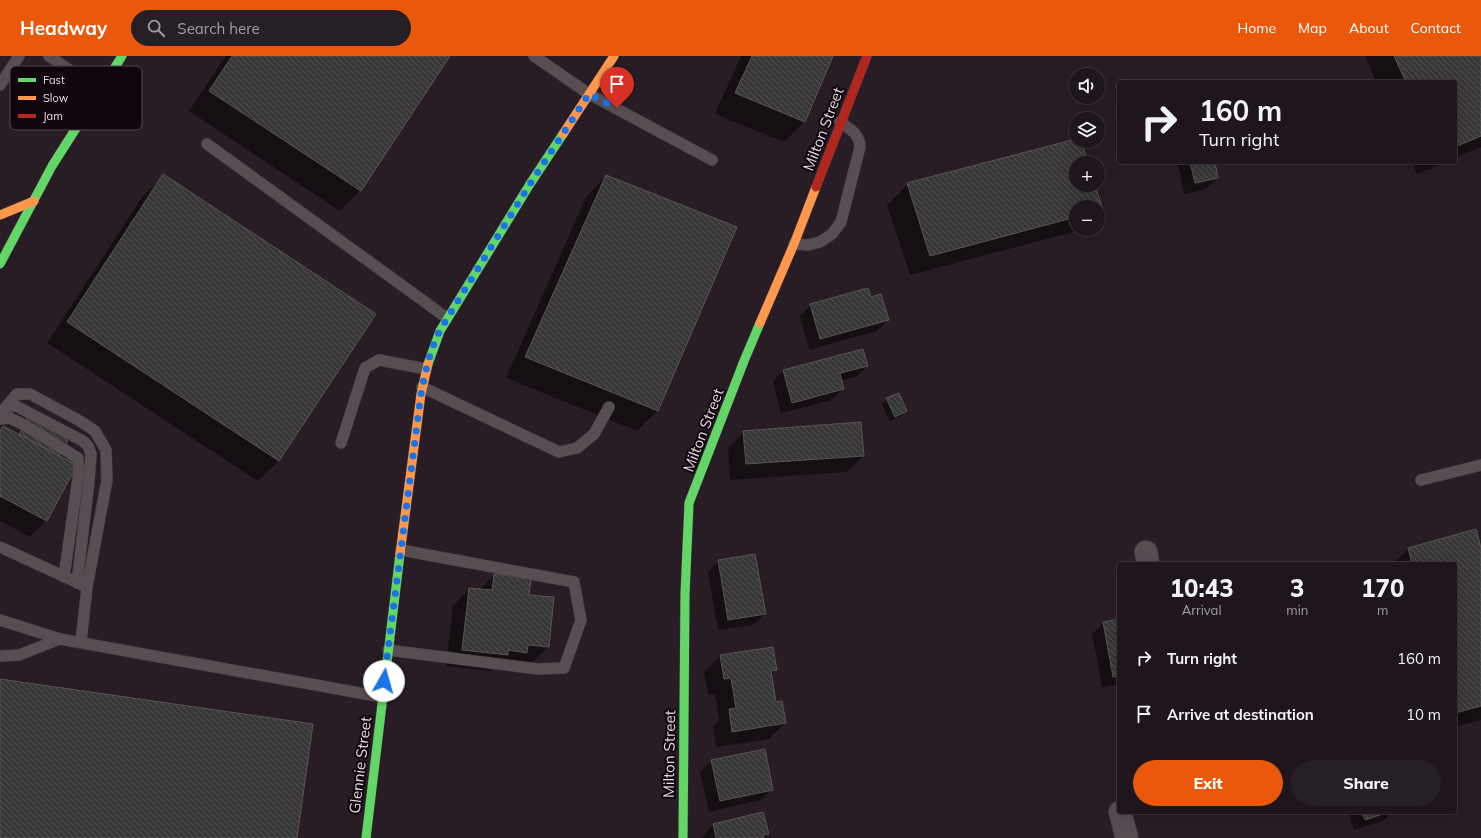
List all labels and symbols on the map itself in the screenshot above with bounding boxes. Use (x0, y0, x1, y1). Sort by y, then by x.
legend (10, 66, 142, 130)
pin (600, 67, 634, 108)
text: Fast (43, 73, 65, 87)
street label: Milton Street (798, 85, 848, 173)
text: Slow (43, 91, 69, 105)
text: Jam (43, 109, 63, 123)
street label: Milton Street (678, 386, 728, 474)
position arrow (363, 660, 405, 702)
street label: Milton Street (659, 710, 679, 798)
street label: Glennie Street (345, 716, 375, 814)

